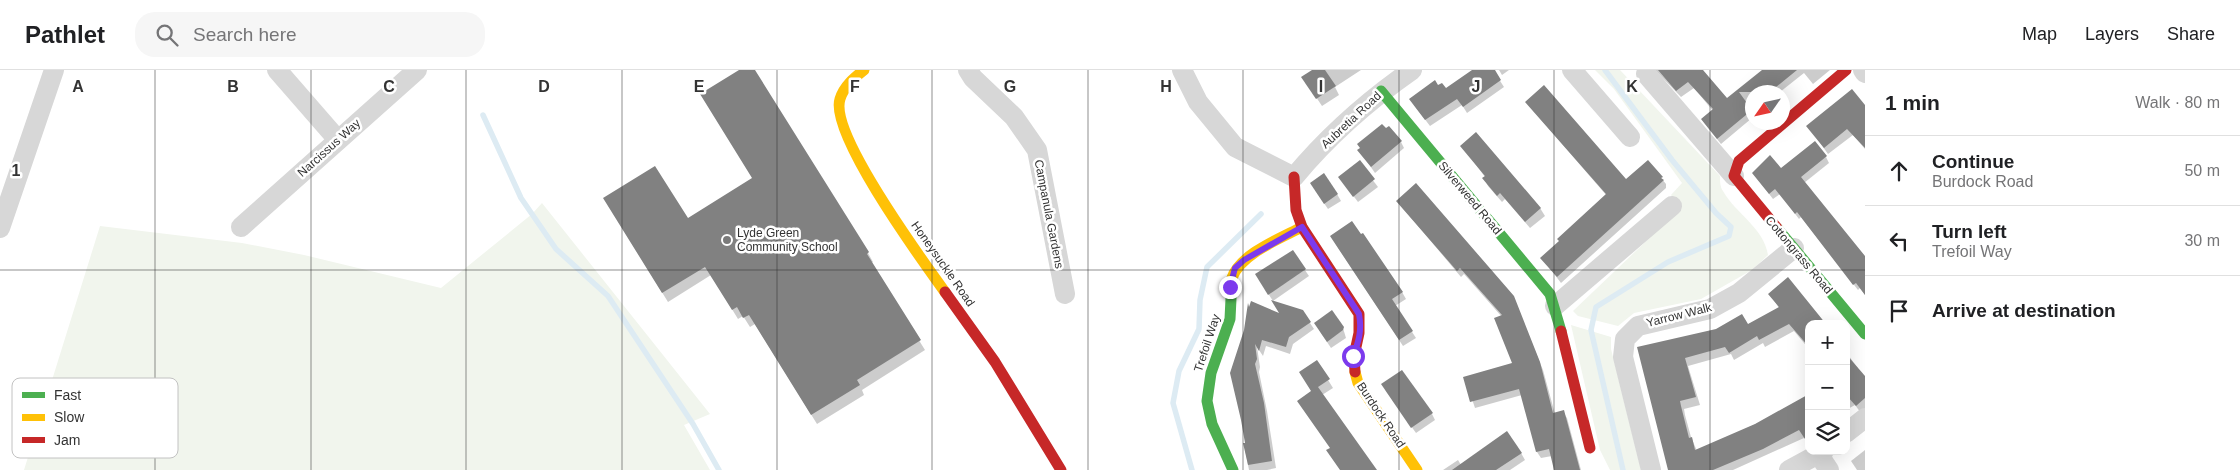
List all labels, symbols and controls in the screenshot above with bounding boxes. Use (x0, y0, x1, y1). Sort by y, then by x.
search box (135, 12, 485, 57)
text: Pathlet (25, 21, 105, 48)
icon: search (153, 21, 181, 49)
text: Search here (193, 24, 297, 45)
text: Map (2022, 24, 2057, 44)
text: Layers (2085, 24, 2139, 44)
text: Share (2167, 24, 2215, 44)
text: A (72, 78, 84, 95)
text: B (227, 78, 239, 95)
text: C (383, 78, 395, 95)
text: D (538, 78, 550, 95)
text: E (694, 78, 705, 95)
text: F (850, 78, 860, 95)
text: G (1004, 78, 1016, 95)
text: H (1160, 78, 1172, 95)
text: I (1319, 78, 1323, 95)
text: J (1472, 78, 1480, 95)
text: K (1626, 78, 1638, 95)
north arrow (1745, 85, 1790, 130)
street label: Aubretia Road (1318, 89, 1384, 151)
text: 1 min (1885, 91, 1940, 114)
text: Walk · 80 m (2135, 94, 2220, 111)
street label: Narcissus Way (295, 116, 363, 180)
text: Continue (1932, 151, 2014, 172)
icon: ahead (1885, 157, 1913, 185)
street label: Campanula Gardens (1032, 158, 1066, 270)
street label: Silverweed Road (1435, 159, 1505, 237)
text: 1 (12, 162, 21, 179)
text: 50 m (2184, 162, 2220, 179)
text: Burdock Road (1932, 173, 2033, 190)
street label: Cottongrass Road (1763, 213, 1835, 297)
street label: Honeysuckle Road (908, 219, 978, 309)
text: Turn left (1932, 221, 2007, 242)
place label: Lyde Green Community School (737, 226, 838, 254)
icon: left (1885, 227, 1913, 255)
text: 30 m (2184, 232, 2220, 249)
marker: Lyde Green Community School (721, 234, 733, 246)
text: Trefoil Way (1932, 243, 2012, 260)
route end (1219, 276, 1242, 299)
icon: arrive (1885, 297, 1913, 325)
street label: Yarrow Walk (1645, 300, 1714, 330)
text: Arrive at destination (1932, 300, 2116, 321)
street label: Trefoil Way (1191, 312, 1223, 374)
map controls (1805, 320, 1850, 455)
button: + (1805, 320, 1850, 365)
route start (1342, 345, 1365, 368)
button: − (1805, 365, 1850, 410)
legend (12, 378, 178, 458)
street label: Burdock Road (1354, 380, 1408, 450)
text: Fast (54, 387, 81, 403)
text: Slow (54, 409, 85, 425)
button: layers (1805, 410, 1850, 455)
text: Jam (54, 432, 80, 448)

